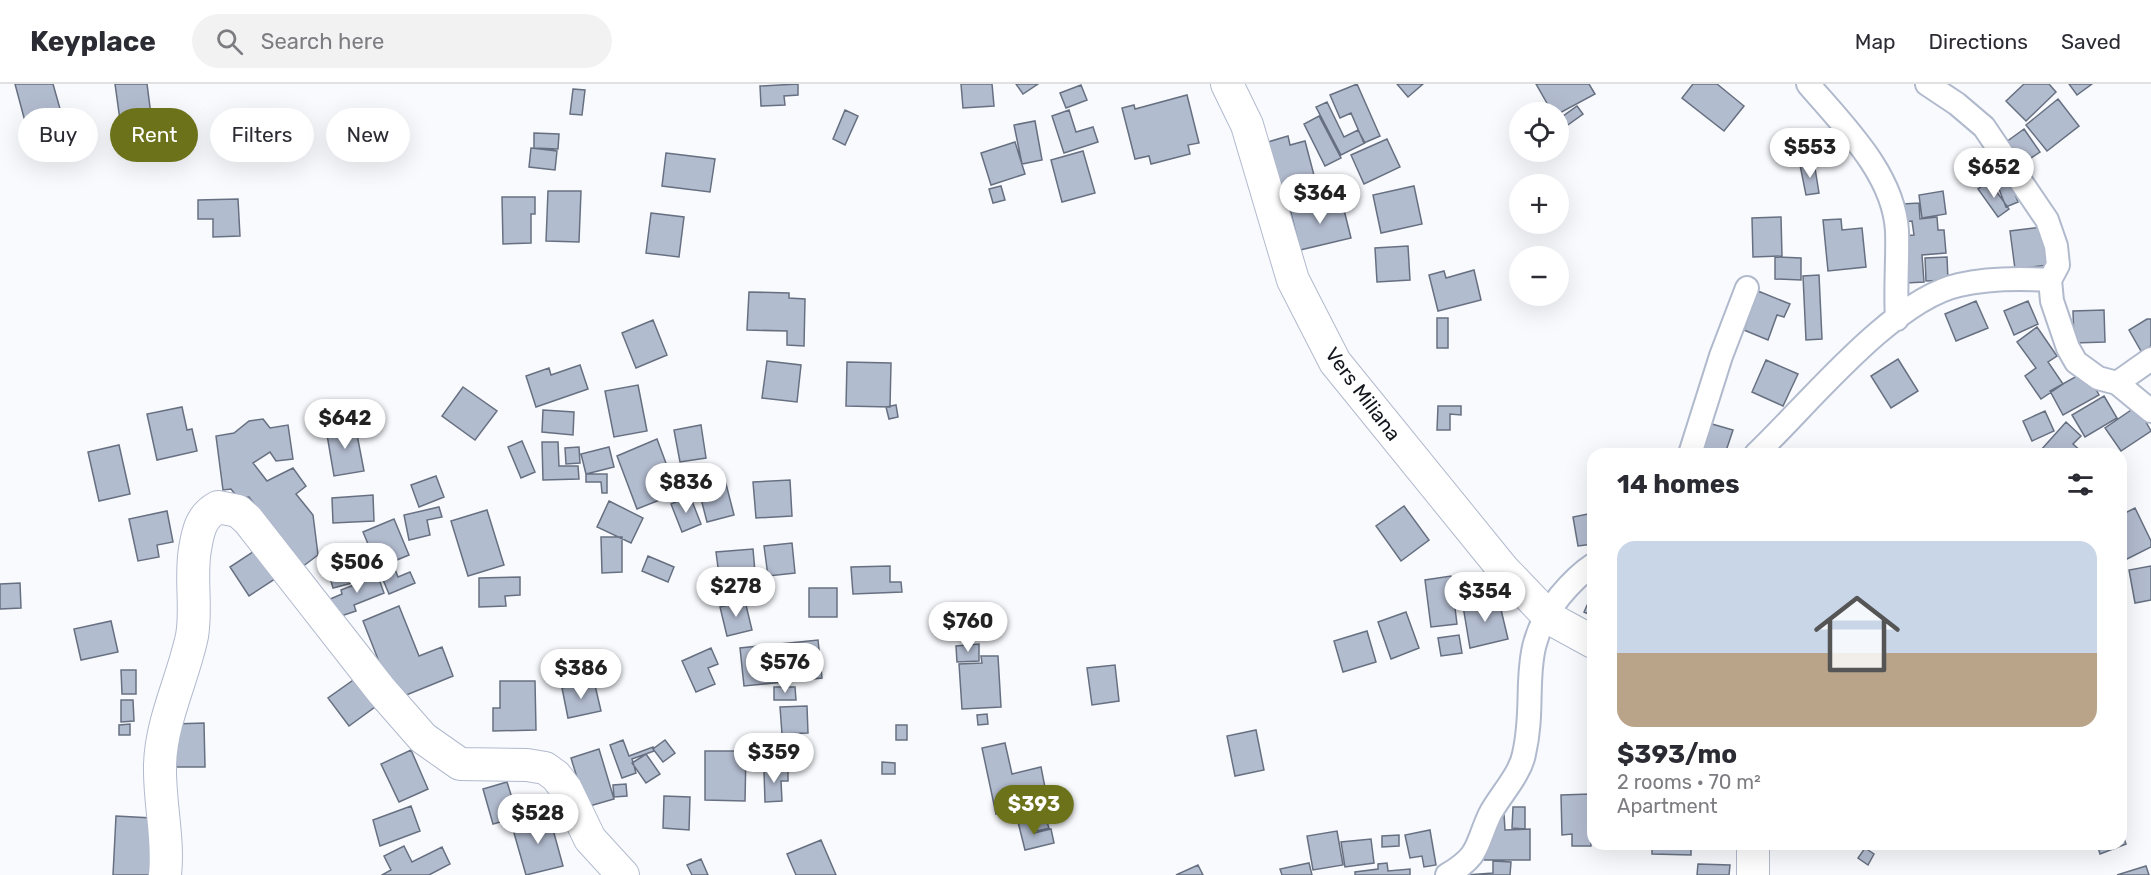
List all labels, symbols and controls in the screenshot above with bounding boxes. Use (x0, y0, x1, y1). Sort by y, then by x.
search box (192, 14, 612, 68)
text: Keyplace (30, 25, 156, 58)
icon: search (213, 25, 246, 58)
text: Search here (261, 28, 384, 55)
text: Map (1855, 29, 1896, 54)
text: Directions (1929, 29, 2028, 54)
text: Saved (2061, 29, 2121, 54)
map controls (1509, 102, 1569, 306)
button: locate (1509, 102, 1569, 162)
chip: Buy (18, 108, 98, 162)
chip: Rent (110, 108, 198, 162)
chip: Filters (210, 108, 314, 162)
chip: New (326, 108, 410, 162)
pin: $553 (1774, 128, 1846, 179)
text: $553 (1784, 135, 1836, 159)
pin: $652 (1958, 148, 2030, 199)
text: $652 (1968, 155, 2020, 179)
pin: $364 (1284, 174, 1356, 225)
button: + (1509, 174, 1569, 234)
text: $364 (1293, 181, 1347, 205)
button: − (1509, 246, 1569, 306)
street label: Vers Miliana (1320, 343, 1406, 445)
pin: $642 (309, 399, 381, 450)
text: $642 (318, 406, 372, 430)
pin: $836 (650, 463, 722, 514)
icon: filters (2064, 468, 2097, 501)
text: 14 homes (1617, 469, 1740, 500)
text: $836 (659, 470, 713, 494)
pin: $506 (321, 543, 393, 594)
text: $506 (331, 550, 383, 574)
pin: $278 (700, 567, 772, 618)
pin: $354 (1449, 572, 1521, 623)
text: $278 (710, 574, 762, 598)
text: $354 (1458, 579, 1512, 603)
icon: home (1803, 580, 1911, 688)
pin: $760 (932, 602, 1004, 653)
text: $760 (943, 609, 993, 633)
pin: $576 (749, 643, 821, 694)
pin: $386 (545, 649, 617, 700)
text: $576 (760, 650, 810, 674)
text: $386 (554, 656, 608, 680)
pin: $359 (738, 733, 810, 784)
text: $393/mo (1617, 739, 1737, 770)
text: $359 (748, 740, 800, 764)
text: 2 rooms · 70 m² (1617, 770, 1761, 794)
pin: $393 (998, 785, 1070, 836)
text: $393 (1008, 792, 1060, 816)
pin: $528 (502, 794, 574, 845)
text: Apartment (1617, 794, 1718, 818)
text: $528 (512, 801, 564, 825)

